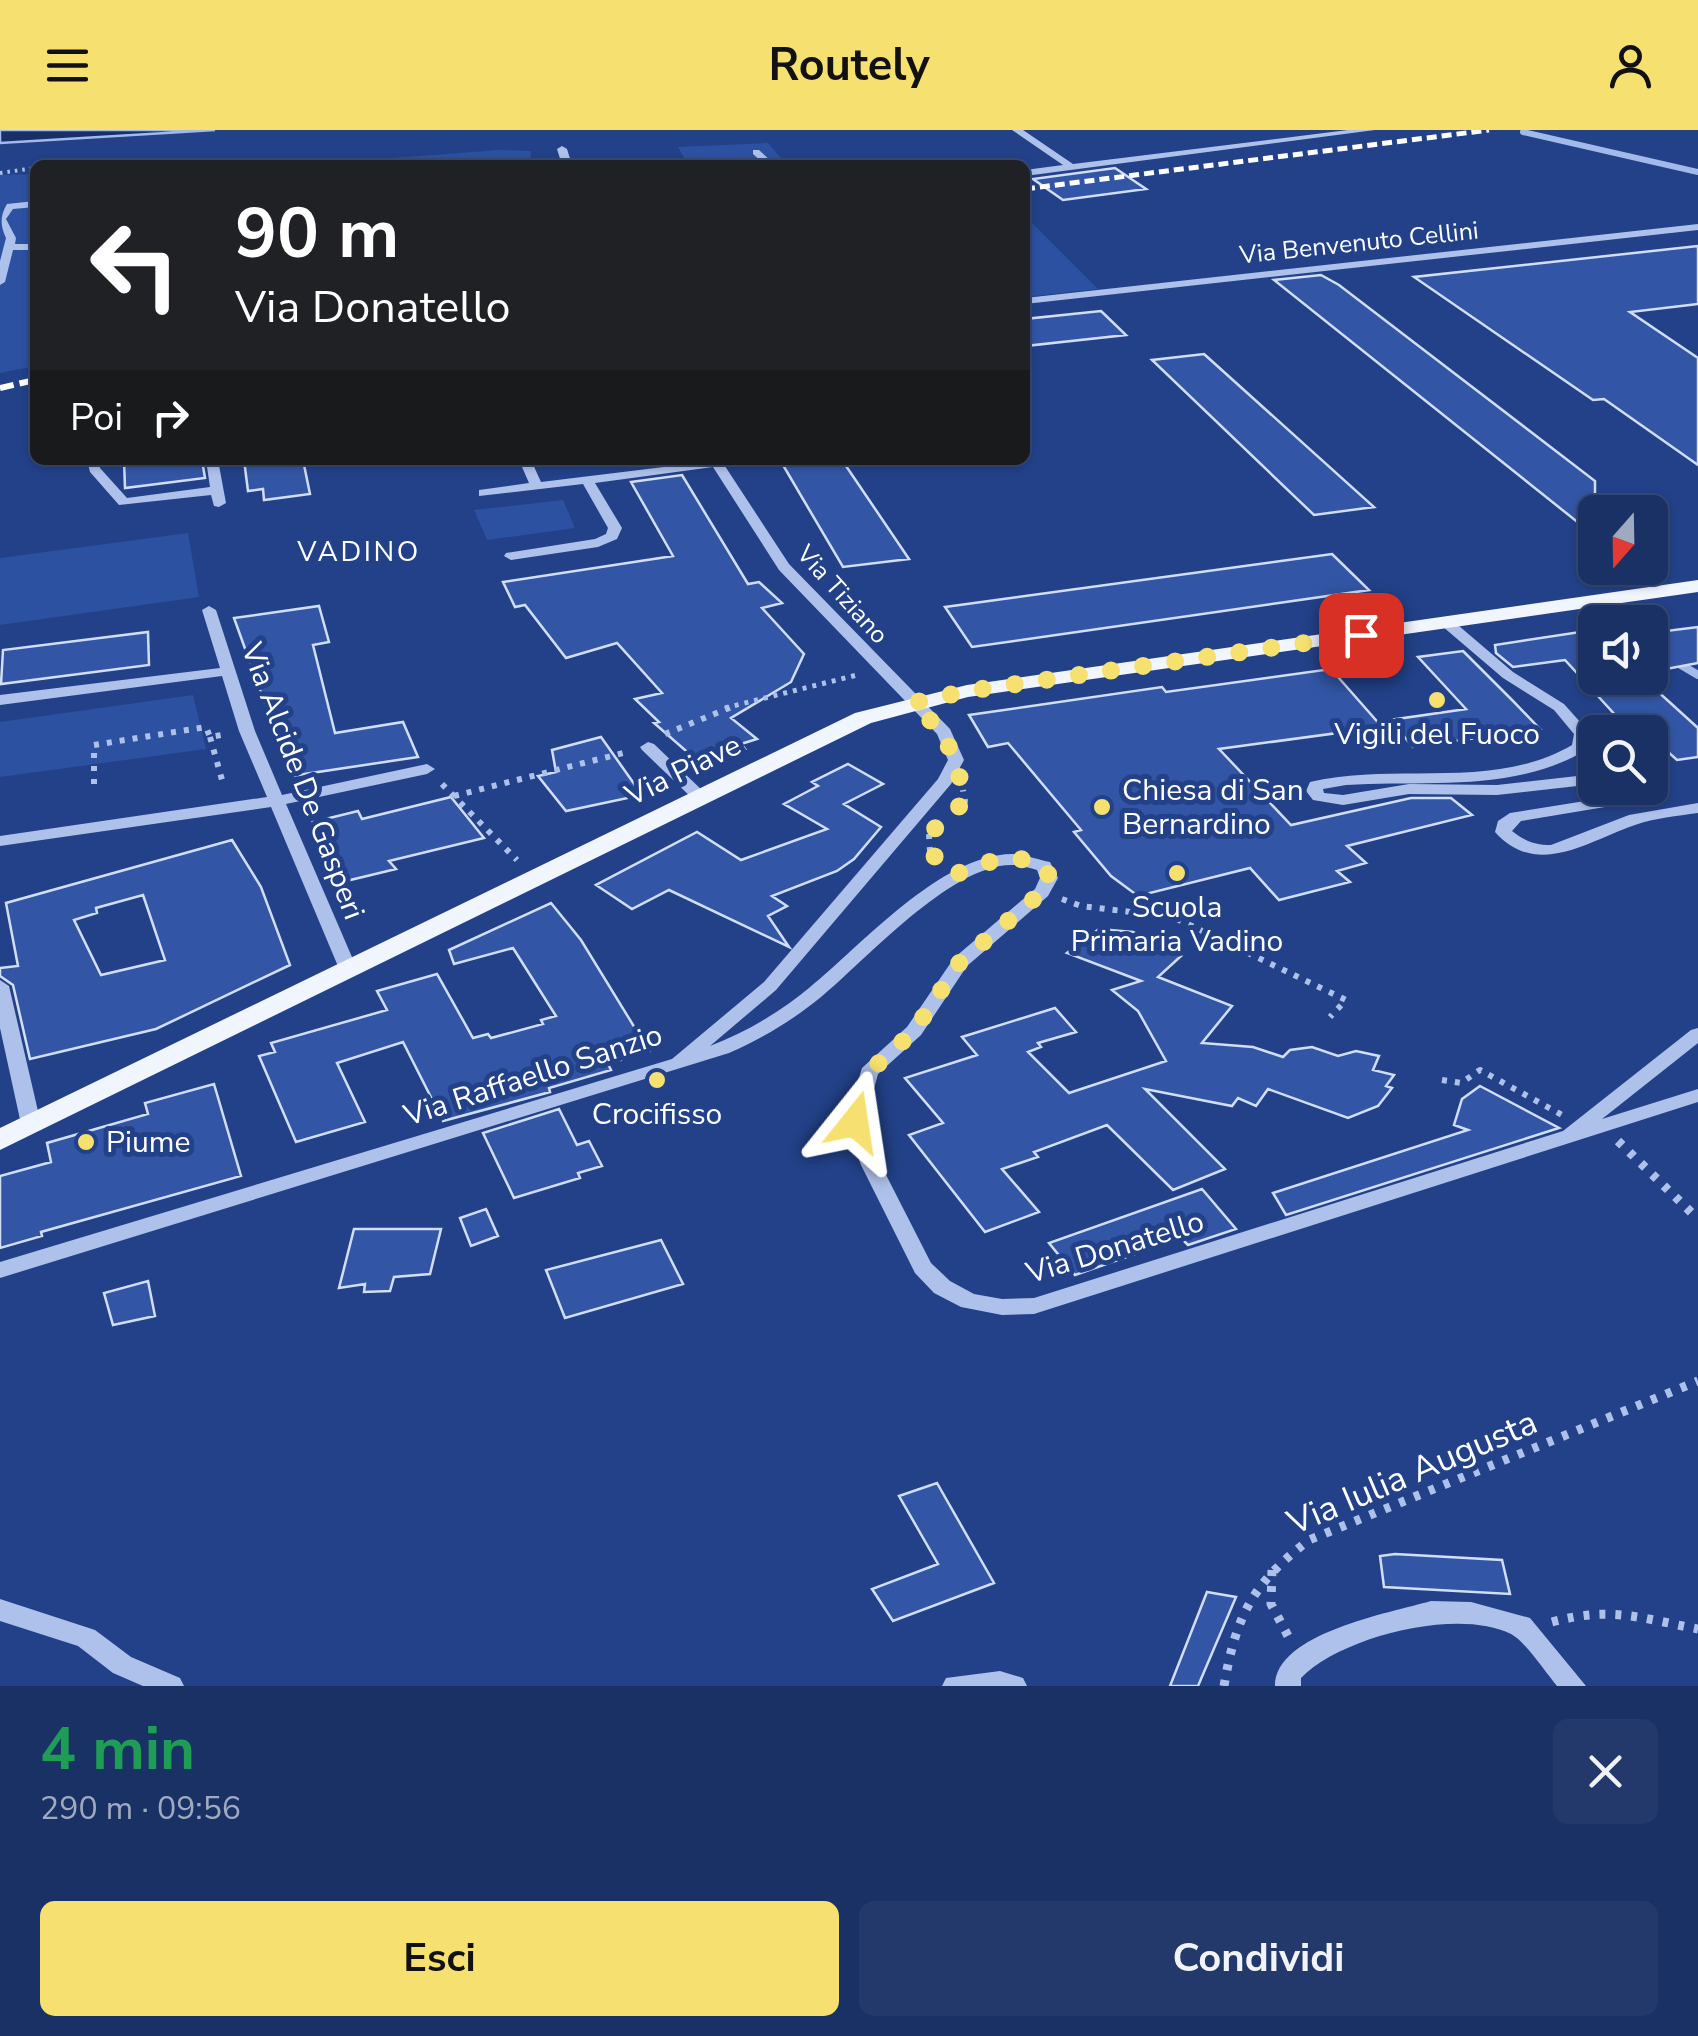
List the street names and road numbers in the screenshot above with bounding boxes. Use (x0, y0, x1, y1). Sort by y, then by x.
street label: Via Benvenuto Cellini (1237, 214, 1480, 273)
street label: Via Tiziano (788, 537, 896, 651)
street label: Via Alcide De Gasperi (231, 636, 374, 925)
street label: Via Piave (618, 725, 748, 817)
street label: Via Raffaello Sanzio (398, 1014, 668, 1137)
street label: Via Donatello (1020, 1201, 1209, 1294)
street label: Via Iulia Augusta (1279, 1399, 1544, 1547)

